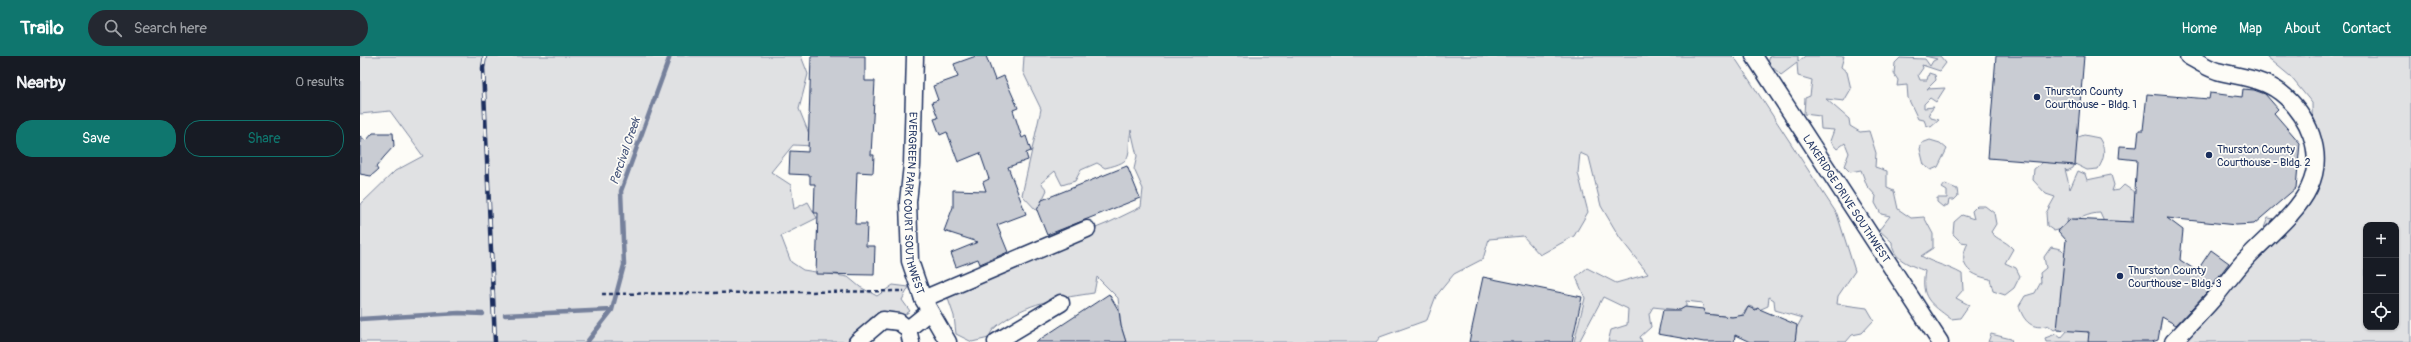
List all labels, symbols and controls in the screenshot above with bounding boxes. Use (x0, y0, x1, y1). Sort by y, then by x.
search box (88, 10, 368, 46)
text: Trailo (20, 16, 64, 40)
icon: search (102, 17, 124, 39)
text: Search here (134, 19, 207, 38)
text: Home (2182, 20, 2217, 37)
text: Map (2239, 20, 2262, 37)
text: About (2284, 20, 2320, 37)
text: Contact (2342, 20, 2391, 37)
text: Nearby (16, 72, 65, 93)
text: 0 results (295, 74, 344, 90)
place label: Thurston County Courthouse - Bldg. 1 (2045, 85, 2137, 111)
marker: Thurston County Courthouse - Bldg. 1 (2032, 92, 2042, 102)
street label: EVERGREEN PARK COURT SOUTHWEST (901, 112, 927, 296)
water label: Percival Creek (607, 115, 644, 187)
button: Save (16, 120, 176, 157)
button: Share (184, 120, 344, 157)
street label: LAKERIDGE DRIVE SOUTHWEST (1800, 132, 1893, 265)
place label: Thurston County Courthouse - Bldg. 2 (2217, 143, 2311, 169)
marker: Thurston County Courthouse - Bldg. 2 (2204, 150, 2214, 160)
map controls (2363, 222, 2399, 330)
button: + (2363, 222, 2399, 258)
button: − (2363, 258, 2399, 294)
place label: Thurston County Courthouse - Bldg. 3 (2128, 264, 2222, 290)
marker: Thurston County Courthouse - Bldg. 3 (2115, 271, 2125, 281)
button: locate (2363, 294, 2399, 330)

